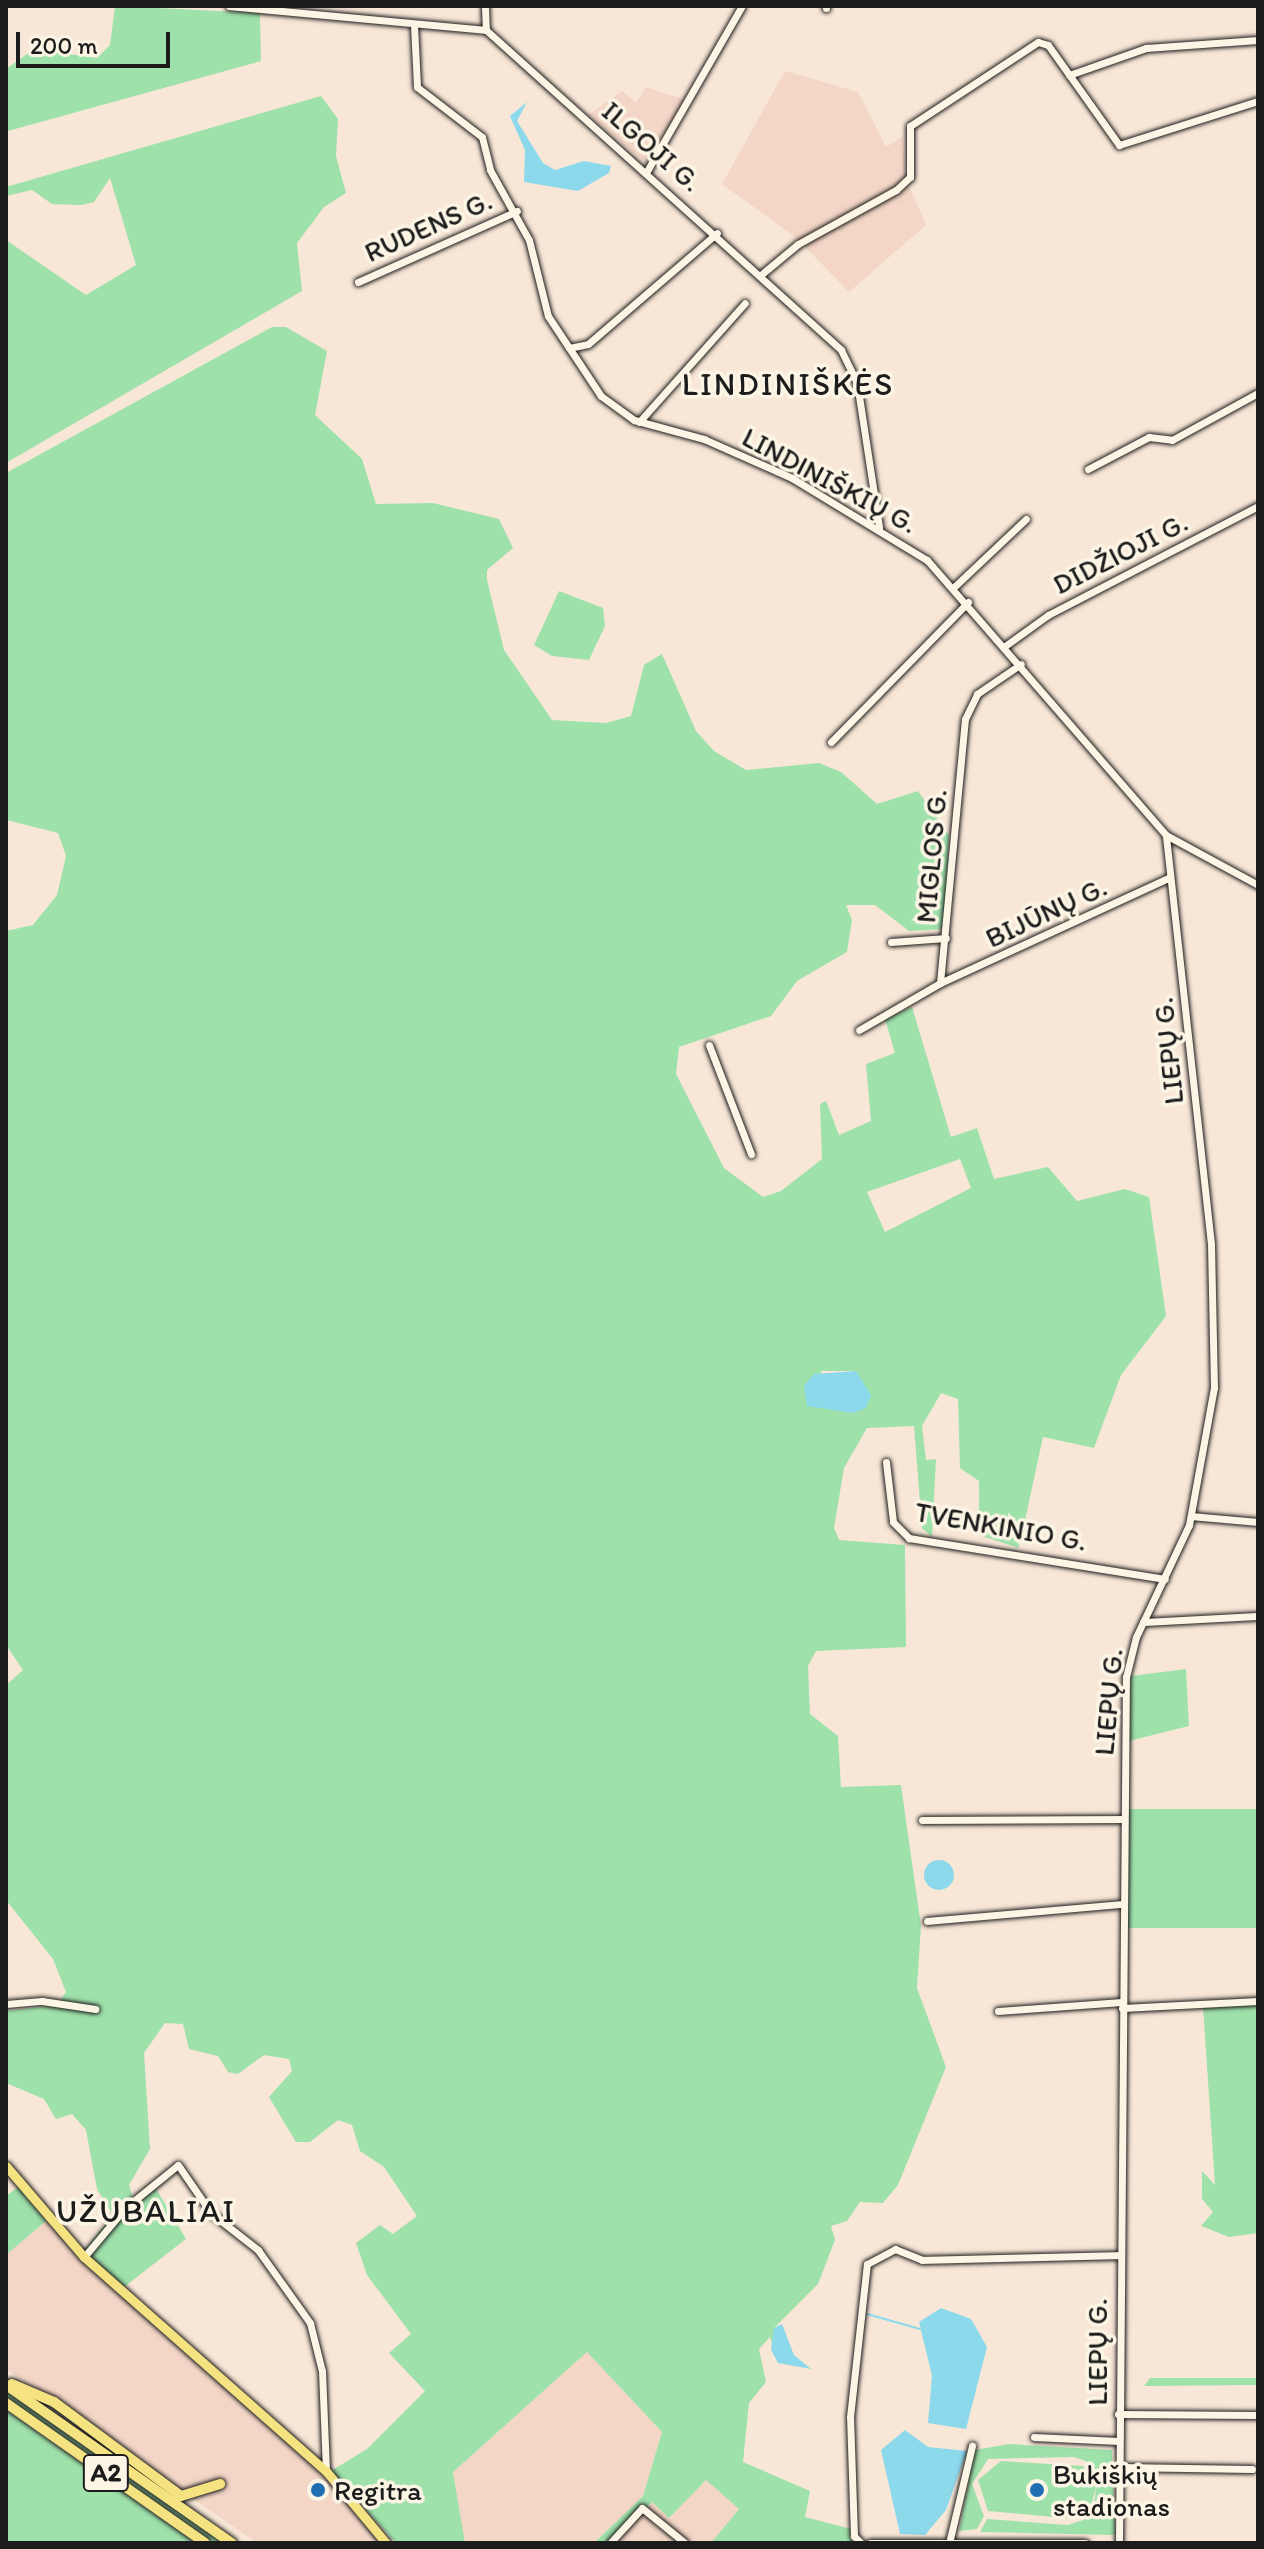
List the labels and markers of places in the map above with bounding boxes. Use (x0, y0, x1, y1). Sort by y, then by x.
place label: Bukiškių stadionas (1053, 2457, 1170, 2523)
place label: Regitra (334, 2473, 422, 2507)
marker: Regitra (309, 2481, 327, 2499)
marker: Bukiškių stadionas (1028, 2481, 1046, 2499)

